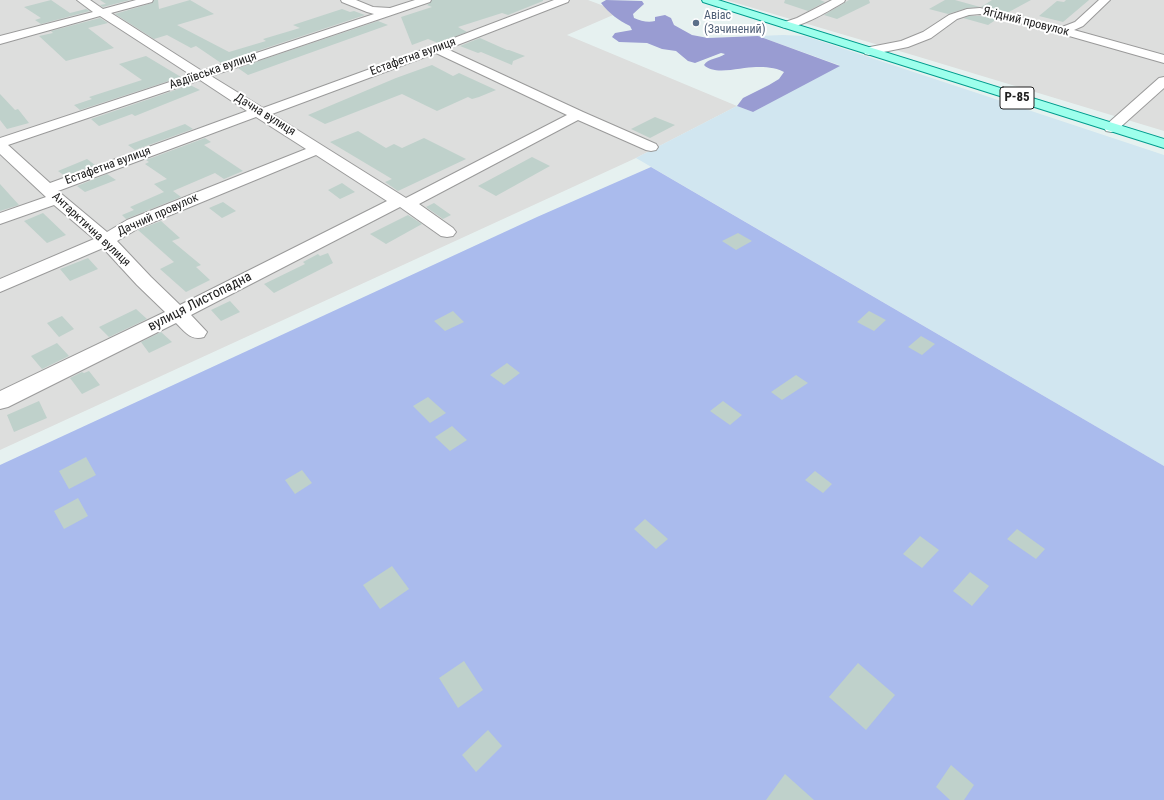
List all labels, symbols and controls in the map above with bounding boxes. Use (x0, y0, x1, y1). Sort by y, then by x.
street label: Ягідний провулок (981, 4, 1071, 40)
place label: Авіас (Зачинений) (704, 9, 765, 37)
marker: Авіас (Зачинений) (691, 18, 701, 28)
street label: Естафетна вулиця (368, 35, 458, 79)
street label: Авдіївська вулиця (167, 49, 259, 93)
road number: Р-85 (1000, 87, 1034, 109)
street label: Дачна вулиця (232, 91, 298, 139)
street label: Естафетна вулиця (63, 144, 153, 188)
street label: Антарктична вулиця (49, 190, 133, 270)
street label: Дачний провулок (115, 191, 201, 239)
street label: вулиця Листопадна (145, 269, 255, 335)

